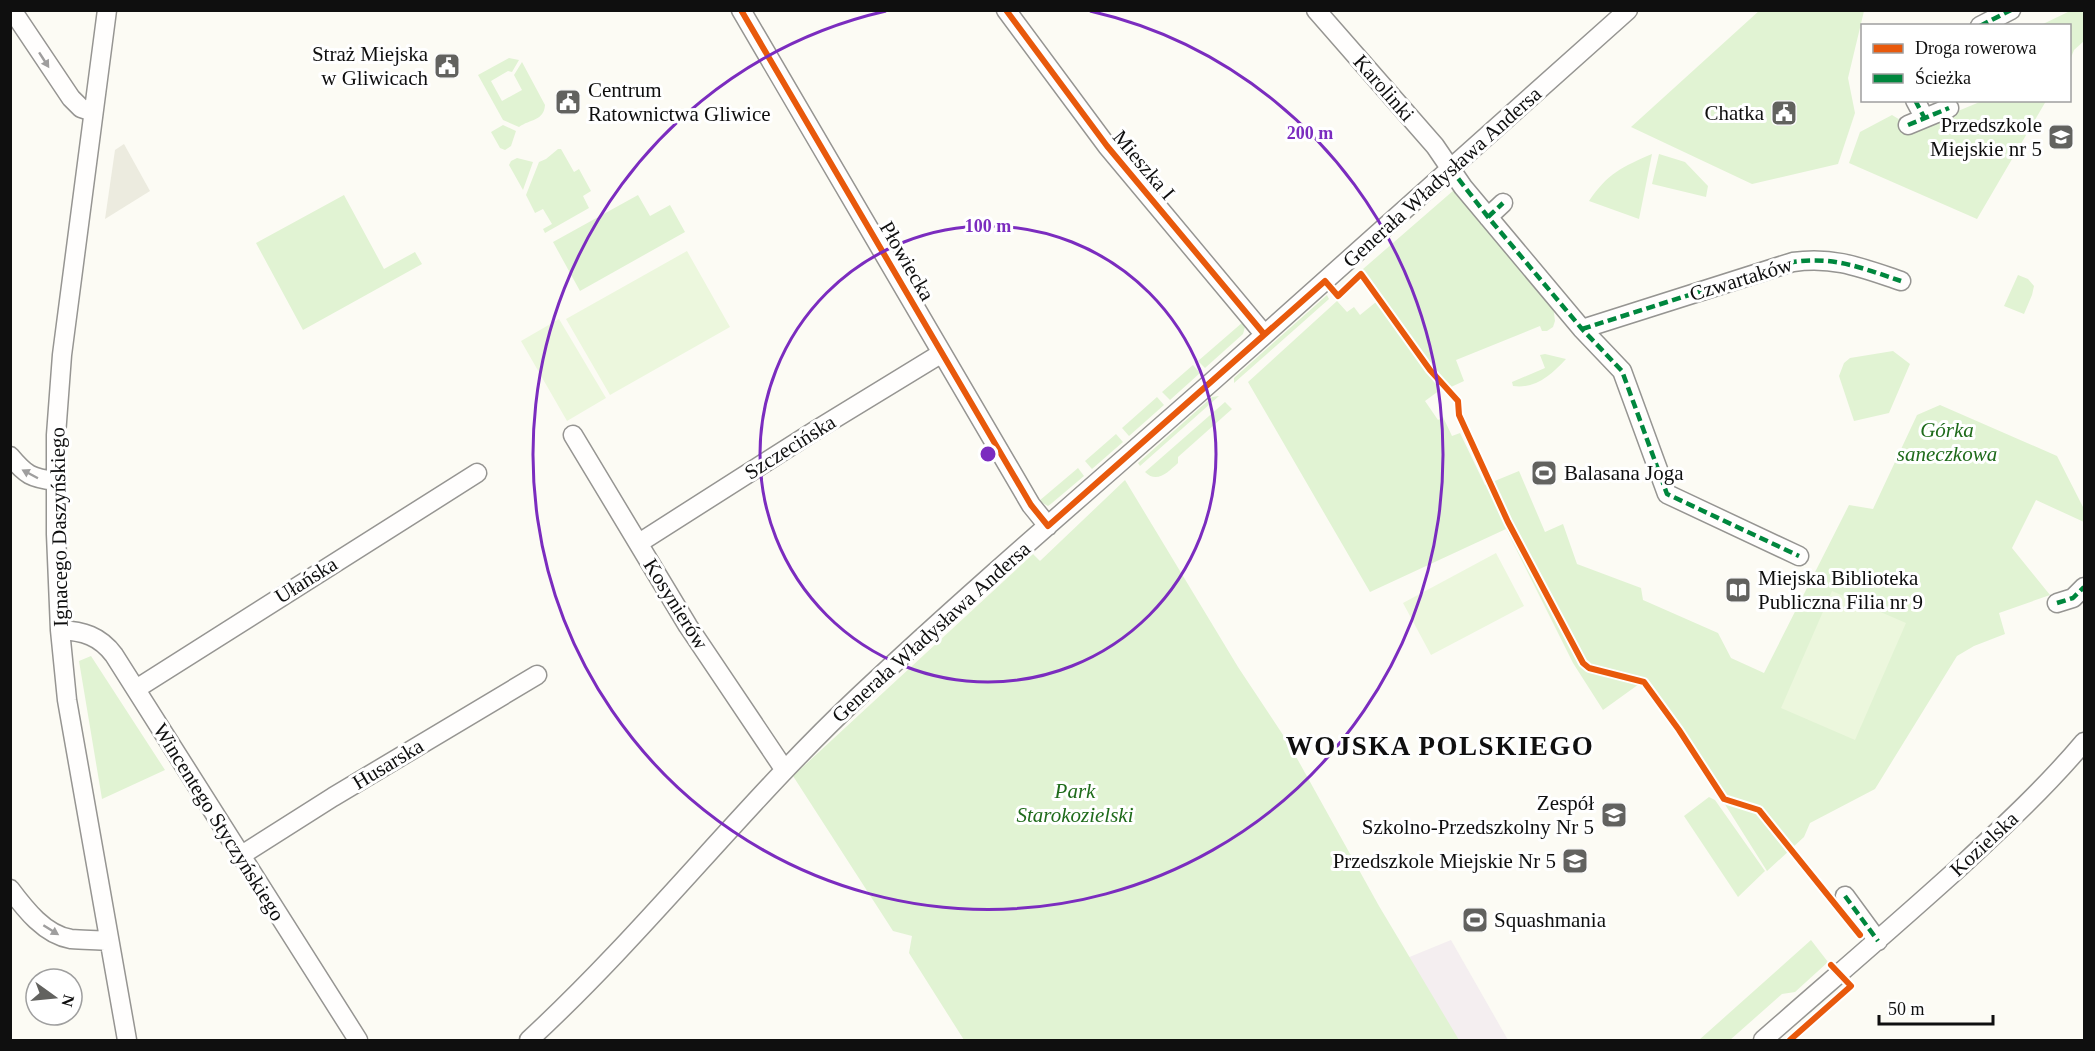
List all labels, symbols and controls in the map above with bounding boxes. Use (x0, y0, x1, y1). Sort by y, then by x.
legend (1861, 24, 2071, 102)
text: Droga rowerowa (1915, 38, 2036, 58)
place label: Straż Miejska w Gliwicach (312, 42, 429, 90)
street label: Karolinki (1349, 50, 1420, 126)
one-way arrow (38, 51, 50, 67)
public building icon: Straż Miejska w Gliwicach (432, 51, 462, 81)
text: Ścieżka (1915, 67, 1971, 88)
place label: Centrum Ratownictwa Gliwice (588, 78, 771, 126)
street label: Generała Władysława Andersa (1338, 81, 1547, 272)
public building icon: Centrum Ratownictwa Gliwice (553, 87, 583, 117)
public building icon: Chatka (1769, 98, 1799, 128)
place label: Chatka (1705, 101, 1765, 125)
place label: Przedszkole Miejskie nr 5 (1930, 113, 2042, 161)
school or university icon: Przedszkole Miejskie nr 5 (2046, 122, 2076, 152)
text: 200 m (1287, 123, 1333, 143)
street label: Mieszka I (1108, 125, 1180, 205)
text: 100 m (965, 216, 1011, 236)
street label: Płowiecka (875, 217, 940, 305)
street label: Czwartaków (1687, 252, 1796, 306)
street label: Szczecińska (740, 409, 840, 484)
park label: Górka saneczkowa (1897, 418, 1997, 466)
street label: Ignacego Daszyńskiego (45, 427, 73, 627)
centre of rings (978, 444, 998, 464)
sports icon: Balasana Joga (1529, 458, 1559, 488)
place label: Balasana Joga (1564, 461, 1684, 485)
one-way arrow (21, 469, 38, 479)
street label: Generała Władysława Andersa (827, 536, 1036, 727)
street label: Ułańska (270, 551, 342, 608)
street label: Kosynierów (639, 554, 714, 655)
place label: Miejska Biblioteka Publiczna Filia nr 9 (1758, 566, 1923, 614)
library icon: Miejska Biblioteka Publiczna Filia nr 9 (1723, 575, 1753, 605)
street label: Wincentego Styczyńskiego (148, 719, 290, 925)
district label: WOJSKA POLSKIEGO (1286, 731, 1594, 761)
street label: Husarska (348, 733, 428, 794)
park label: Park Starokozielski (1016, 779, 1134, 827)
place label: Zespół Szkolno-Przedszkolny Nr 5 (1362, 791, 1594, 839)
school or university icon: Zespół Szkolno-Przedszkolny Nr 5 (1599, 800, 1629, 830)
street label: Kozielska (1945, 806, 2023, 881)
school or university icon: Przedszkole Miejskie Nr 5 (1560, 846, 1590, 876)
place label: Przedszkole Miejskie Nr 5 (1333, 849, 1556, 873)
sports icon: Squashmania (1460, 905, 1490, 935)
place label: Squashmania (1494, 908, 1607, 932)
one-way arrow (43, 924, 60, 935)
north arrow (24, 967, 84, 1027)
scale bar (1879, 988, 1993, 1026)
text: N (58, 993, 78, 1009)
text: 50 m (1888, 999, 1925, 1019)

